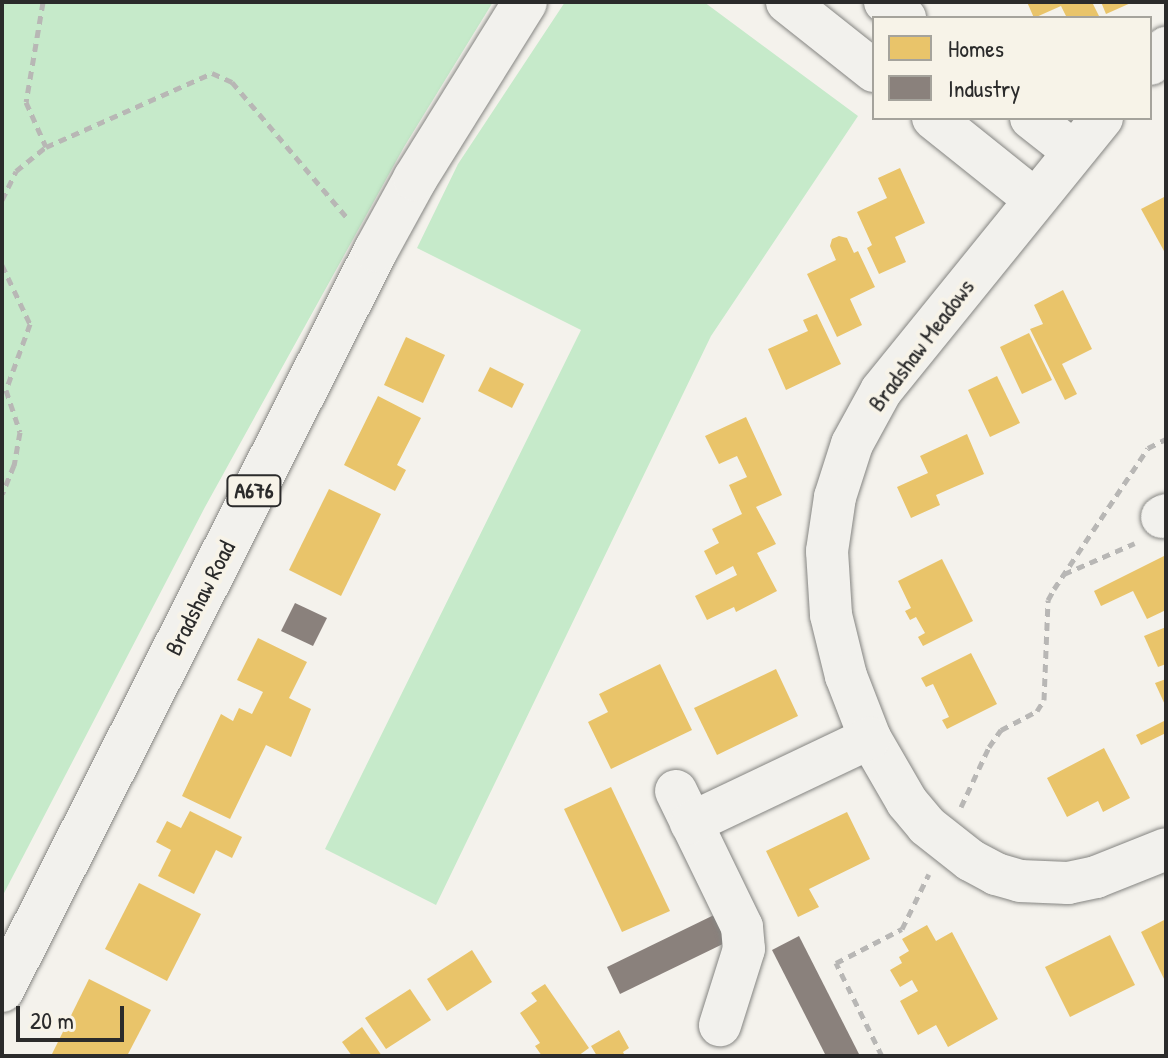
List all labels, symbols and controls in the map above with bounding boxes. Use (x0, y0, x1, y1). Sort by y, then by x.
legend (872, 16, 1152, 120)
text: Homes (948, 32, 1004, 64)
text: Industry (948, 72, 1020, 104)
street label: Bradshaw Meadows (862, 273, 980, 417)
road number: A676 (226, 473, 282, 509)
street label: Bradshaw Road (159, 536, 241, 660)
scale bar (20, 990, 128, 1040)
text: 20 m (30, 1004, 74, 1036)

